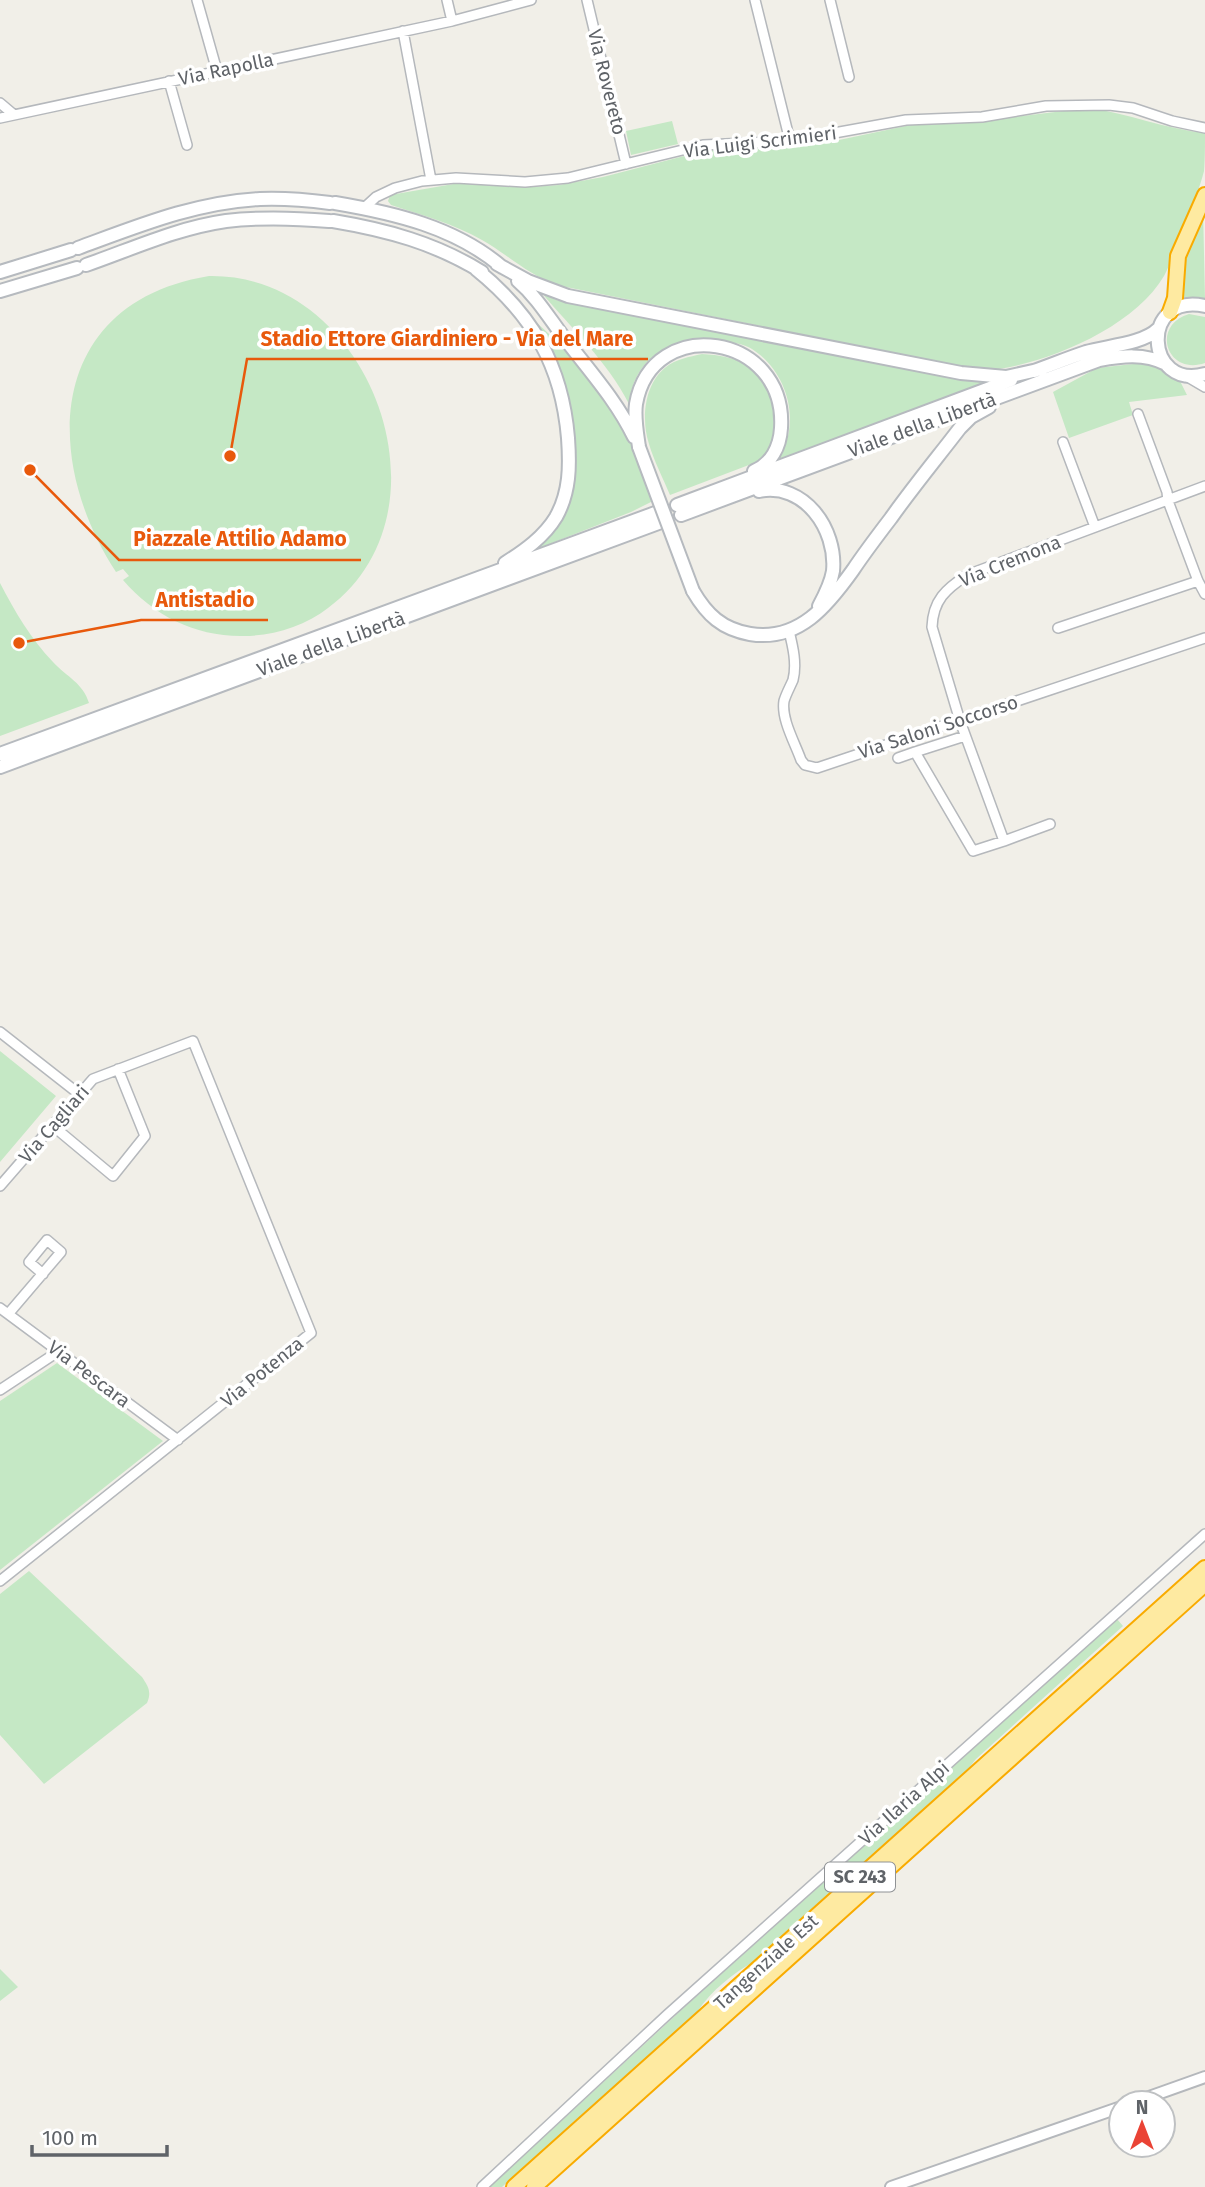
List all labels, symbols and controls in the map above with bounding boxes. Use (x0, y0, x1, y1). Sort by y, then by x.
street label: Via Rovereto (583, 27, 631, 137)
street label: Via Rapolla (176, 48, 276, 90)
street label: Via Luigi Scrimieri (682, 121, 838, 163)
callout: Stadio Ettore Giardiniero - Via del Mare (247, 317, 648, 359)
text: Stadio Ettore Giardiniero - Via del Mare (261, 326, 634, 352)
street label: Viale della Libertà (845, 388, 999, 462)
callout: Piazzale Attilio Adamo (119, 518, 361, 560)
text: Piazzale Attilio Adamo (133, 526, 347, 552)
street label: Via Cremona (956, 530, 1064, 592)
callout: Antistadio (141, 578, 268, 620)
text: Antistadio (155, 587, 254, 613)
street label: Viale della Libertà (254, 607, 408, 681)
street label: Via Saloni Soccorso (855, 690, 1021, 764)
street label: Via Cagliari (14, 1080, 94, 1168)
street label: Via Potenza (216, 1332, 308, 1412)
street label: Via Pescara (43, 1336, 135, 1412)
street label: Via Ilaria Alpi (854, 1756, 954, 1850)
road number: SC 243 (825, 1863, 895, 1892)
street label: Tangenziale Est (709, 1909, 823, 2015)
north arrow (1107, 2089, 1177, 2159)
text: N (1136, 2096, 1148, 2119)
scale bar (32, 2114, 166, 2158)
text: 100 m (42, 2125, 98, 2151)

